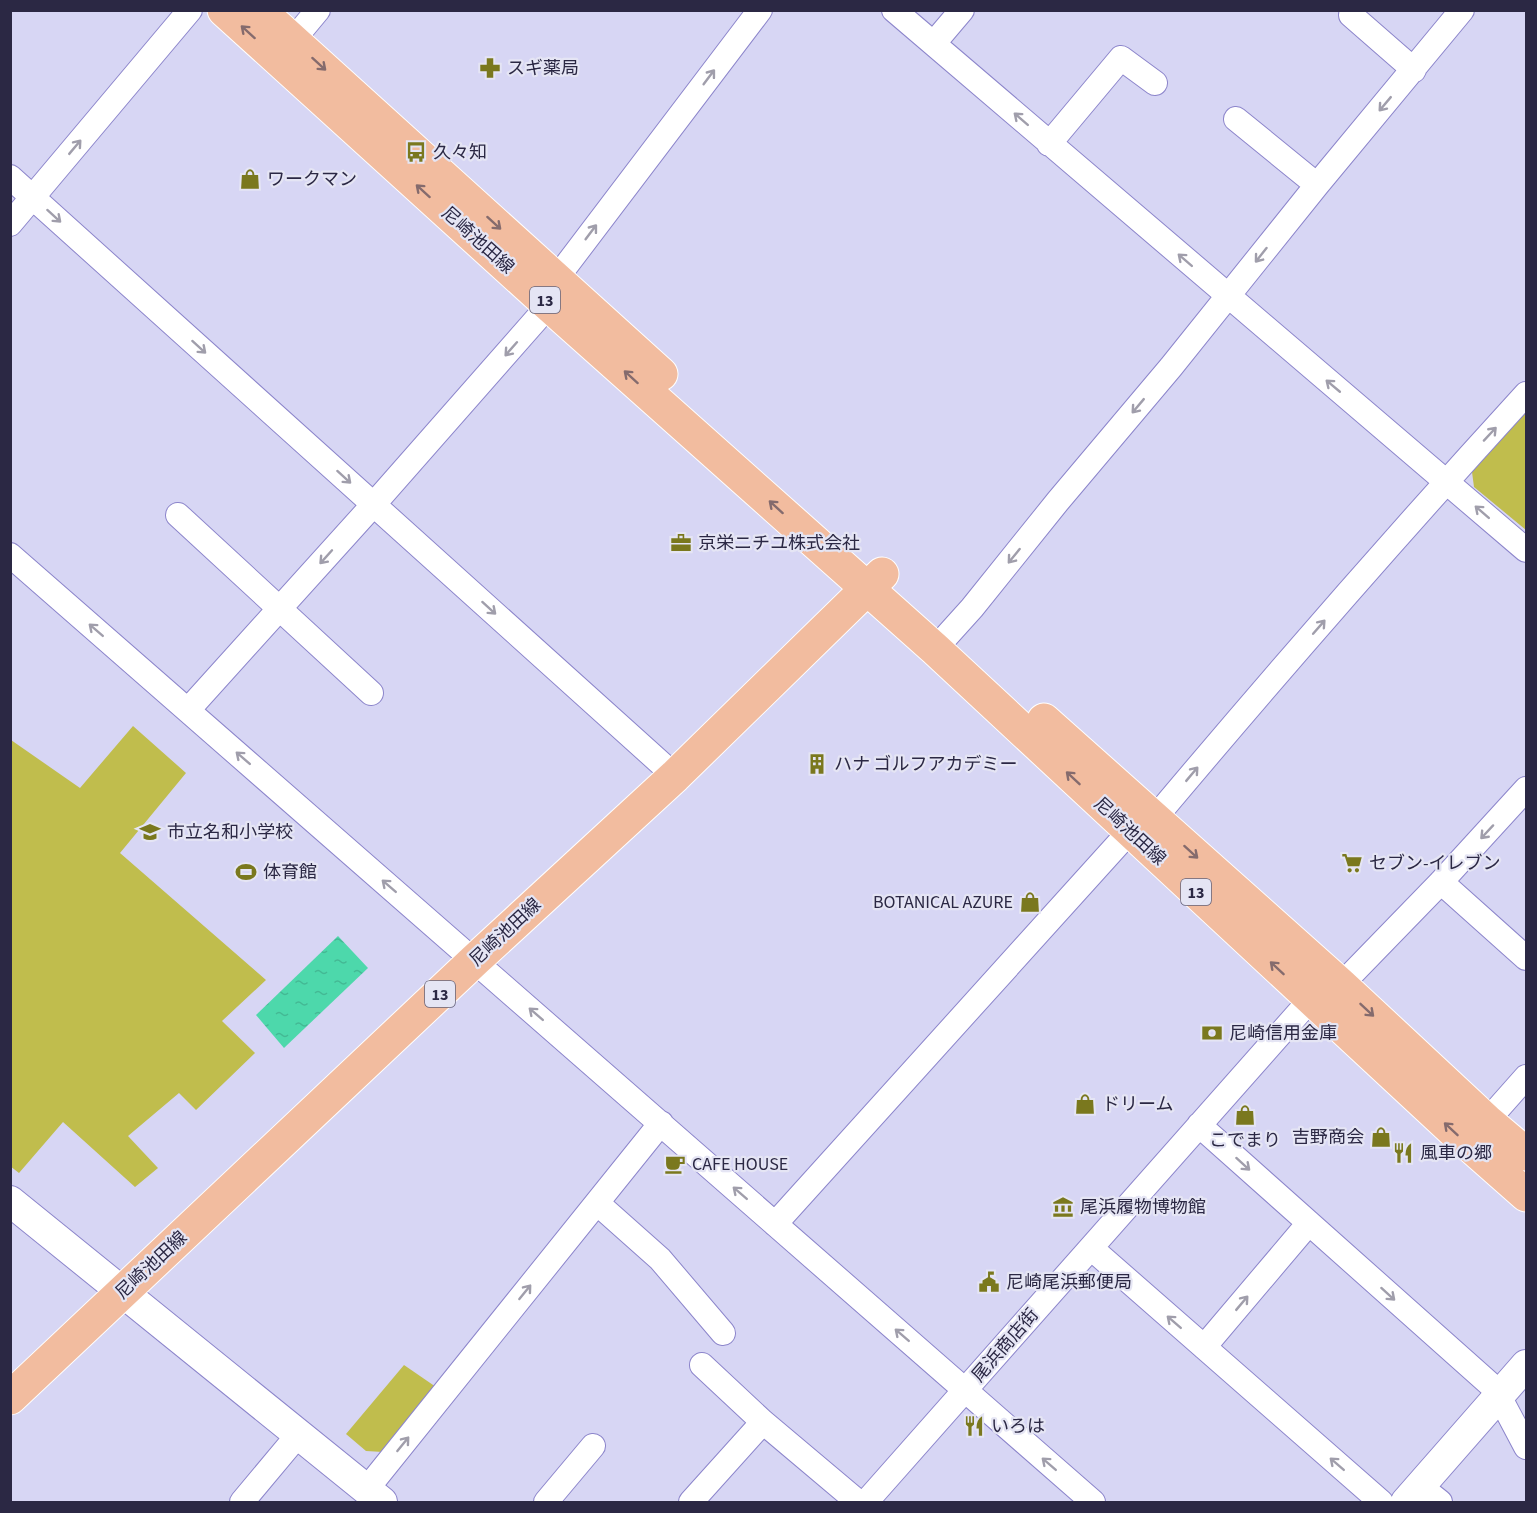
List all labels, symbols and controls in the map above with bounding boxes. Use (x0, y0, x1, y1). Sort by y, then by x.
one-way arrow (241, 25, 256, 39)
one-way arrow (311, 56, 326, 71)
pharmacy icon: スギ薬局 (478, 56, 502, 80)
place label: スギ薬局 (507, 56, 579, 81)
one-way arrow (703, 70, 716, 86)
one-way arrow (1378, 96, 1391, 112)
one-way arrow (1014, 112, 1029, 126)
one-way arrow (68, 140, 82, 155)
bus stop icon: 久々知 (404, 140, 428, 164)
place label: 久々知 (433, 140, 487, 165)
shop icon: ワークマン (238, 167, 262, 191)
place label: ワークマン (267, 167, 357, 192)
one-way arrow (416, 184, 431, 198)
street label: 尼崎池田線 (436, 201, 519, 280)
one-way arrow (46, 209, 61, 223)
one-way arrow (486, 216, 501, 230)
one-way arrow (584, 224, 597, 240)
one-way arrow (1254, 246, 1267, 262)
one-way arrow (1178, 253, 1193, 267)
road number: 13 (530, 287, 560, 313)
one-way arrow (191, 340, 206, 354)
one-way arrow (504, 340, 518, 356)
one-way arrow (624, 370, 639, 384)
one-way arrow (1325, 380, 1341, 393)
one-way arrow (1131, 398, 1145, 413)
one-way arrow (1483, 426, 1497, 441)
one-way arrow (336, 470, 351, 484)
one-way arrow (769, 500, 784, 514)
one-way arrow (1475, 505, 1490, 519)
office icon: 京栄ニチユ株式会社 (669, 531, 693, 555)
place label: 京栄ニチユ株式会社 (698, 531, 860, 556)
one-way arrow (1007, 548, 1020, 564)
one-way arrow (318, 550, 333, 565)
one-way arrow (481, 601, 496, 615)
one-way arrow (1312, 620, 1326, 635)
one-way arrow (88, 623, 103, 637)
one-way arrow (235, 751, 250, 765)
building icon: ハナ ゴルフアカデミー (805, 752, 829, 776)
place label: ハナ ゴルフアカデミー (834, 752, 1018, 777)
one-way arrow (1185, 767, 1198, 783)
one-way arrow (1066, 771, 1081, 785)
street label: 尼崎池田線 (1088, 792, 1171, 871)
school or university icon: 市立名和小学校 (138, 820, 162, 844)
place label: 市立名和小学校 (167, 820, 293, 845)
one-way arrow (1480, 825, 1494, 840)
one-way arrow (1183, 845, 1198, 859)
supermarket icon: セブン-イレブン (1340, 851, 1364, 875)
place label: セブン-イレブン (1369, 851, 1501, 876)
sports icon: 体育館 (234, 860, 258, 884)
place label: 体育館 (263, 860, 317, 885)
one-way arrow (382, 879, 397, 893)
road number: 13 (1181, 879, 1211, 905)
place label: BOTANICAL AZURE (873, 890, 1013, 915)
shop icon: BOTANICAL AZURE (1018, 890, 1042, 914)
street label: 尼崎池田線 (464, 893, 547, 972)
one-way arrow (1270, 961, 1285, 975)
road number: 13 (425, 981, 455, 1007)
one-way arrow (1360, 1002, 1375, 1017)
one-way arrow (529, 1007, 544, 1021)
bank icon: 尼崎信用金庫 (1200, 1021, 1224, 1045)
place label: 尼崎信用金庫 (1229, 1021, 1337, 1046)
shop icon: ドリーム (1073, 1092, 1097, 1116)
place label: ドリーム (1102, 1092, 1173, 1117)
shop icon: こでまり (1233, 1103, 1257, 1127)
one-way arrow (1444, 1122, 1459, 1136)
place label: 吉野商会 (1292, 1125, 1364, 1150)
shop icon: 吉野商会 (1369, 1125, 1393, 1149)
place label: こでまり (1209, 1128, 1281, 1153)
restaurant icon: 風車の郷 (1391, 1141, 1415, 1165)
place label: 風車の郷 (1420, 1141, 1492, 1166)
cafe icon: CAFE HOUSE (663, 1152, 687, 1176)
place label: CAFE HOUSE (692, 1152, 788, 1177)
one-way arrow (1235, 1157, 1250, 1171)
one-way arrow (733, 1186, 748, 1200)
museum icon: 尾浜履物博物館 (1051, 1195, 1075, 1219)
place label: 尾浜履物博物館 (1080, 1195, 1206, 1220)
street label: 尼崎池田線 (110, 1226, 193, 1305)
public building icon: 尼崎尾浜郵便局 (977, 1270, 1001, 1294)
place label: 尼崎尾浜郵便局 (1006, 1270, 1132, 1295)
one-way arrow (519, 1285, 532, 1301)
one-way arrow (1380, 1287, 1395, 1301)
one-way arrow (1235, 1295, 1248, 1311)
street label: 尾浜商店街 (966, 1303, 1044, 1387)
one-way arrow (1167, 1315, 1182, 1329)
one-way arrow (895, 1328, 910, 1342)
restaurant icon: いろは (962, 1414, 986, 1438)
place label: いろは (991, 1414, 1045, 1439)
one-way arrow (396, 1437, 409, 1453)
one-way arrow (1042, 1457, 1057, 1471)
one-way arrow (1330, 1457, 1345, 1471)

